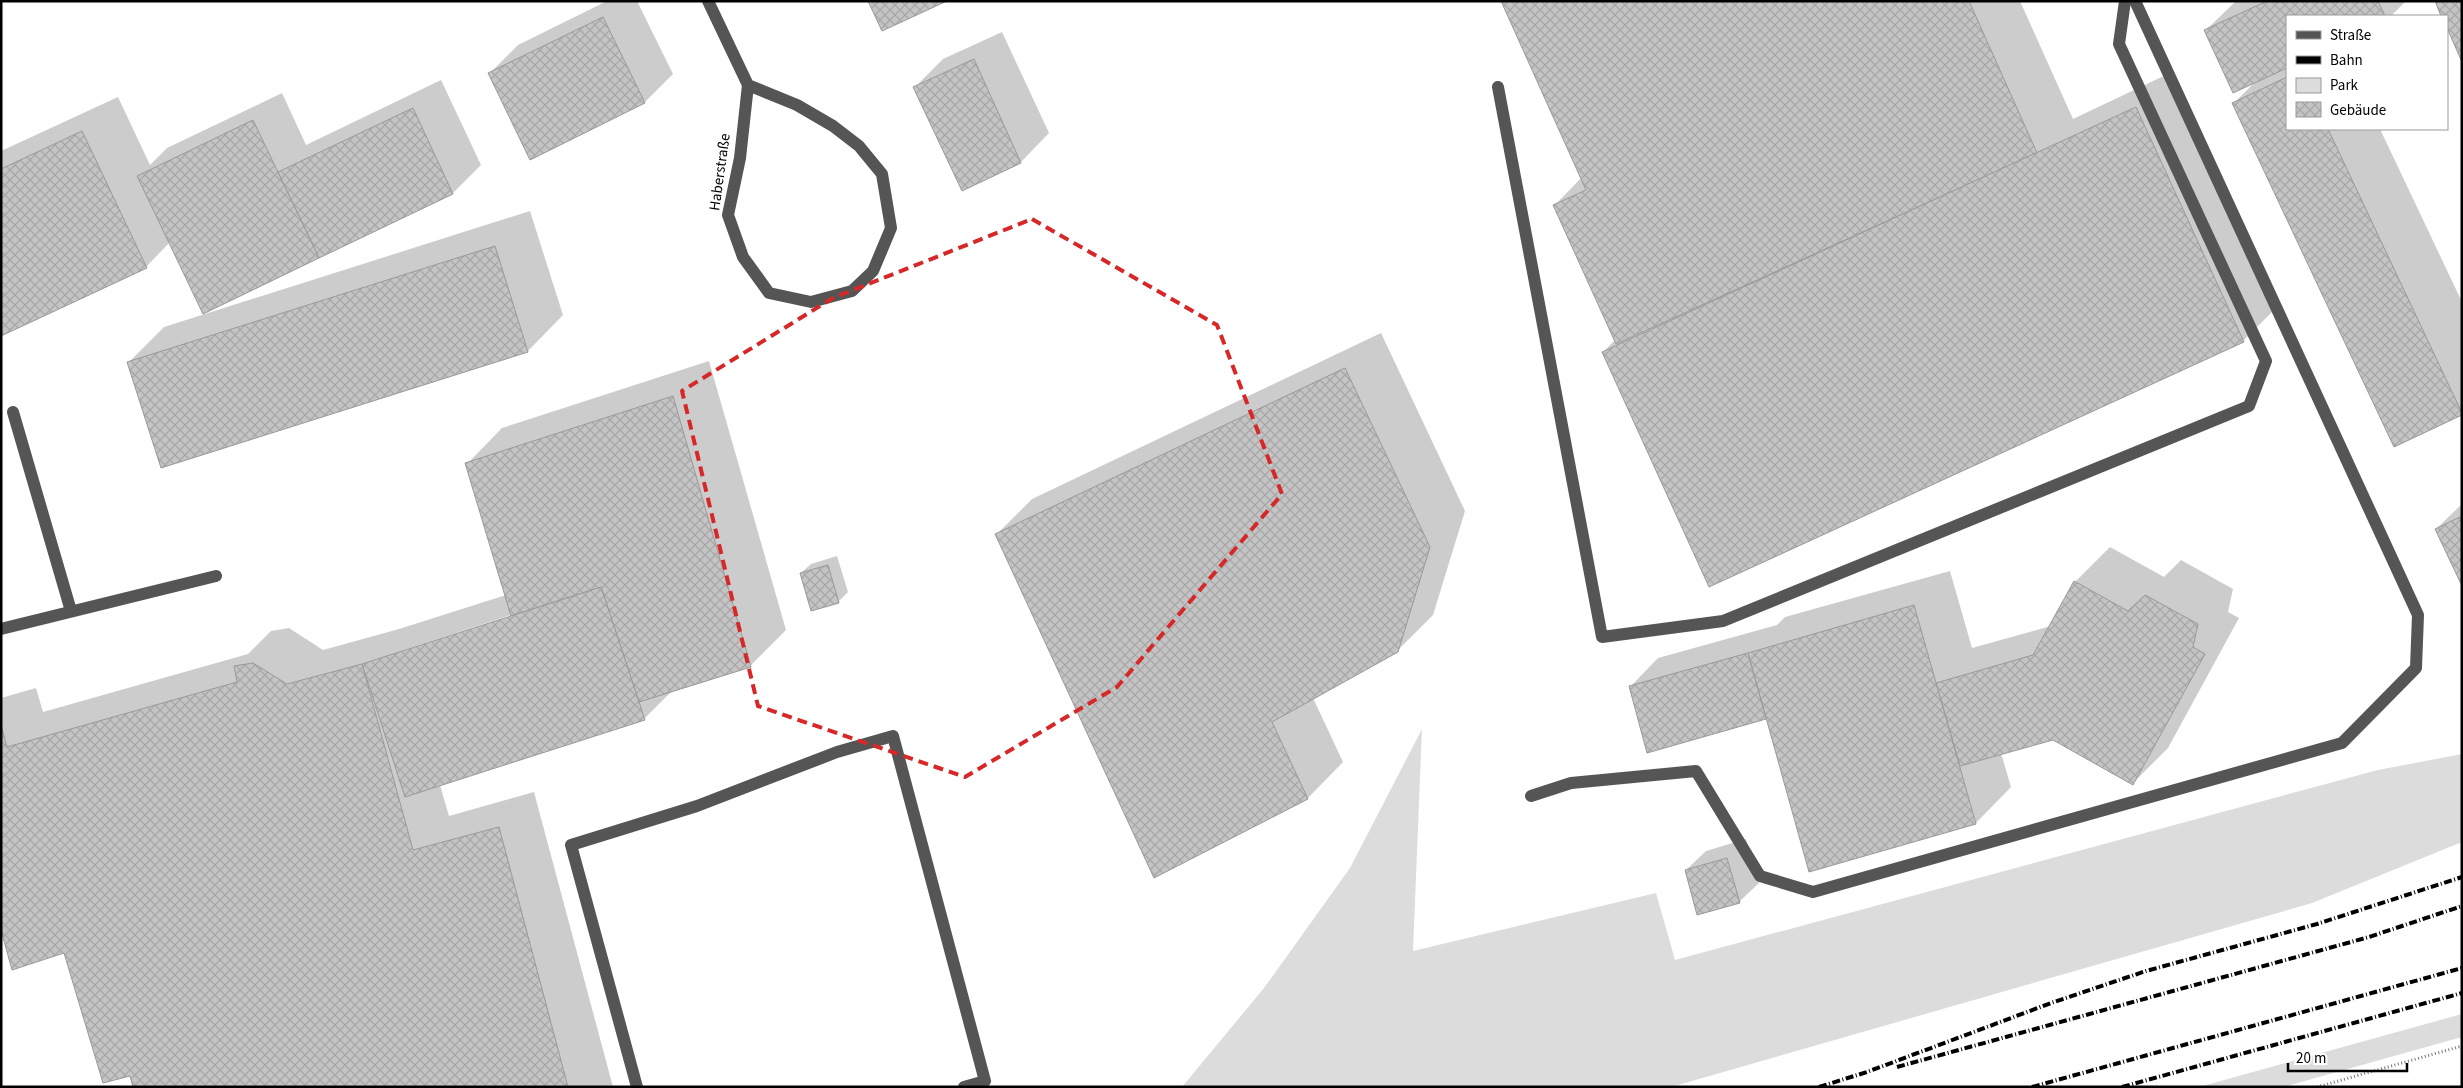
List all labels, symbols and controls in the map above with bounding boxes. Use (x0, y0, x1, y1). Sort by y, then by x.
legend (2286, 15, 2448, 130)
text: Straße (2330, 25, 2371, 46)
text: Bahn (2330, 50, 2363, 71)
text: Park (2330, 75, 2359, 96)
text: Gebäude (2330, 100, 2386, 121)
street label: Haberstraße (704, 132, 736, 212)
scale bar (2288, 1040, 2407, 1072)
text: 20 m (2296, 1048, 2326, 1069)

